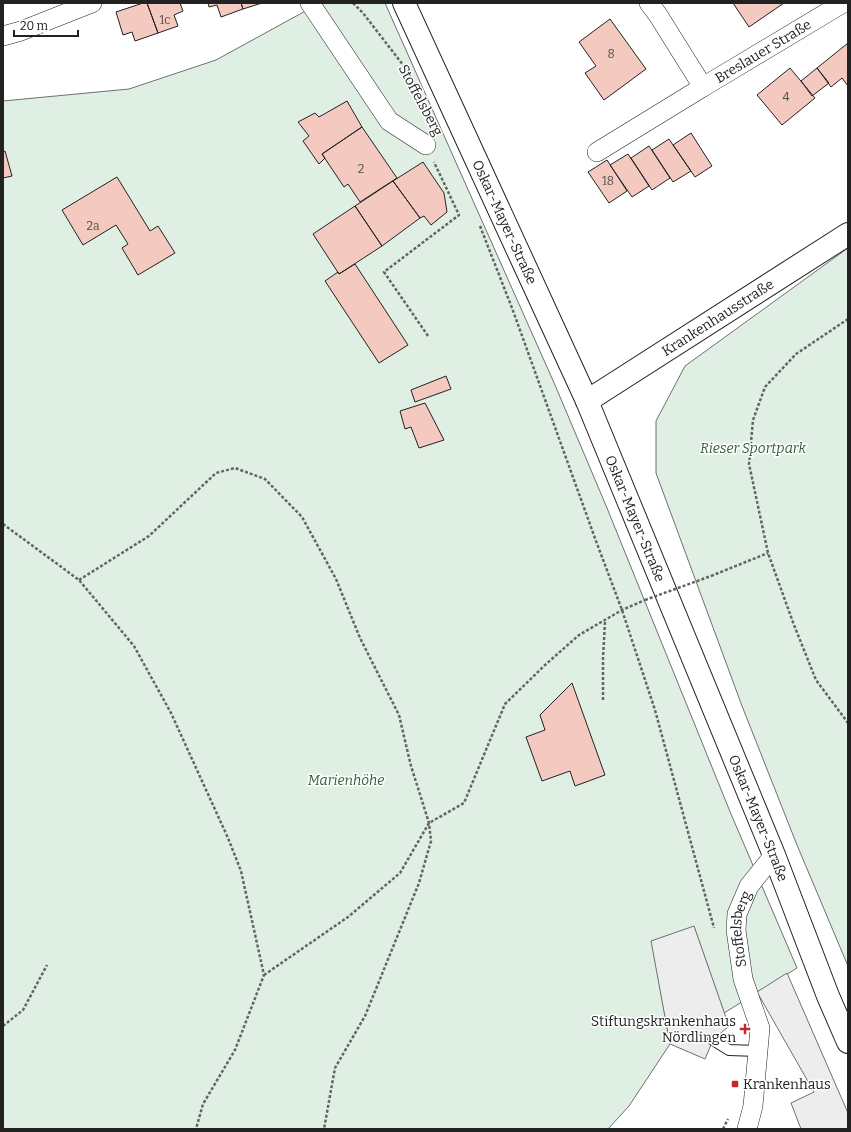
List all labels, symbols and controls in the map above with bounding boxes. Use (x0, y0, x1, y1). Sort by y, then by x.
scale bar (14, 12, 78, 38)
house number: 1c (159, 13, 171, 27)
street label: Breslauer Straße (712, 16, 815, 87)
text: 20 m (20, 19, 49, 33)
house number: 8 (607, 47, 615, 61)
street label: Stoffelsberg (395, 62, 447, 139)
house number: 4 (782, 90, 790, 104)
street label: Oskar-Mayer-Straße (468, 157, 540, 287)
house number: 2 (358, 162, 364, 176)
house number: 18 (602, 174, 614, 188)
house number: 2a (86, 219, 100, 233)
street label: Krankenhausstraße (659, 276, 777, 360)
park label: Rieser Sportpark (700, 440, 806, 457)
street label: Oskar-Mayer-Straße (601, 453, 668, 584)
street label: Oskar-Mayer-Straße (725, 752, 791, 884)
park label: Marienhöhe (308, 772, 384, 789)
street label: Stoffelsberg (728, 888, 755, 968)
place label: Stiftungskrankenhaus Nördlingen (591, 1013, 736, 1046)
marker: Stiftungskrankenhaus Nördlingen (739, 1023, 751, 1035)
place label: Krankenhaus (743, 1076, 831, 1093)
marker: Krankenhaus (730, 1079, 740, 1089)

